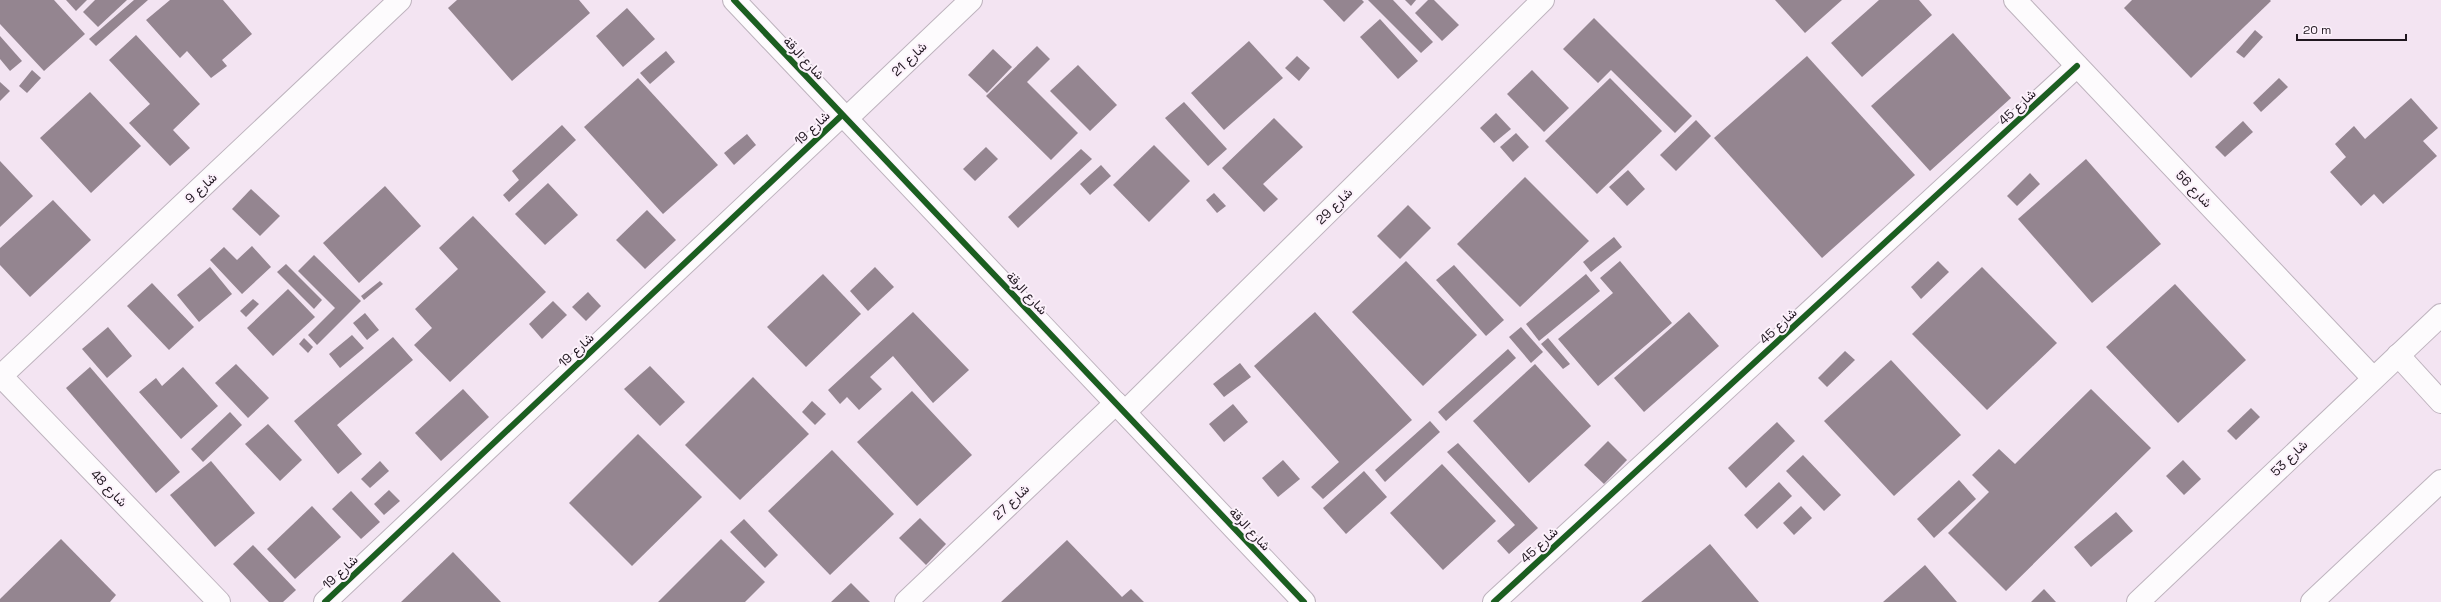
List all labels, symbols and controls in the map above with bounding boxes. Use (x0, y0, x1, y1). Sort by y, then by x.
scale bar (2297, 16, 2406, 42)
text: 20 m (2303, 22, 2331, 38)
street label: شارع الرقة (779, 33, 828, 84)
street label: شارع 21 (888, 38, 931, 81)
street label: شارع 45 (1995, 85, 2040, 129)
street label: شارع 19 (791, 107, 834, 150)
street label: شارع 56 (2171, 167, 2216, 212)
street label: شارع 9 (182, 169, 221, 208)
street label: شارع 29 (1312, 184, 1357, 229)
street label: شارع الرقة (1002, 268, 1051, 319)
street label: شارع 45 (1756, 304, 1801, 348)
street label: شارع 19 (555, 329, 598, 372)
street label: شارع 53 (2267, 436, 2312, 481)
street label: شارع 48 (86, 466, 131, 511)
street label: شارع 27 (989, 480, 1034, 524)
street label: شارع الرقة (1225, 504, 1274, 555)
street label: شارع 45 (1517, 523, 1562, 567)
street label: شارع 19 (319, 551, 362, 594)

